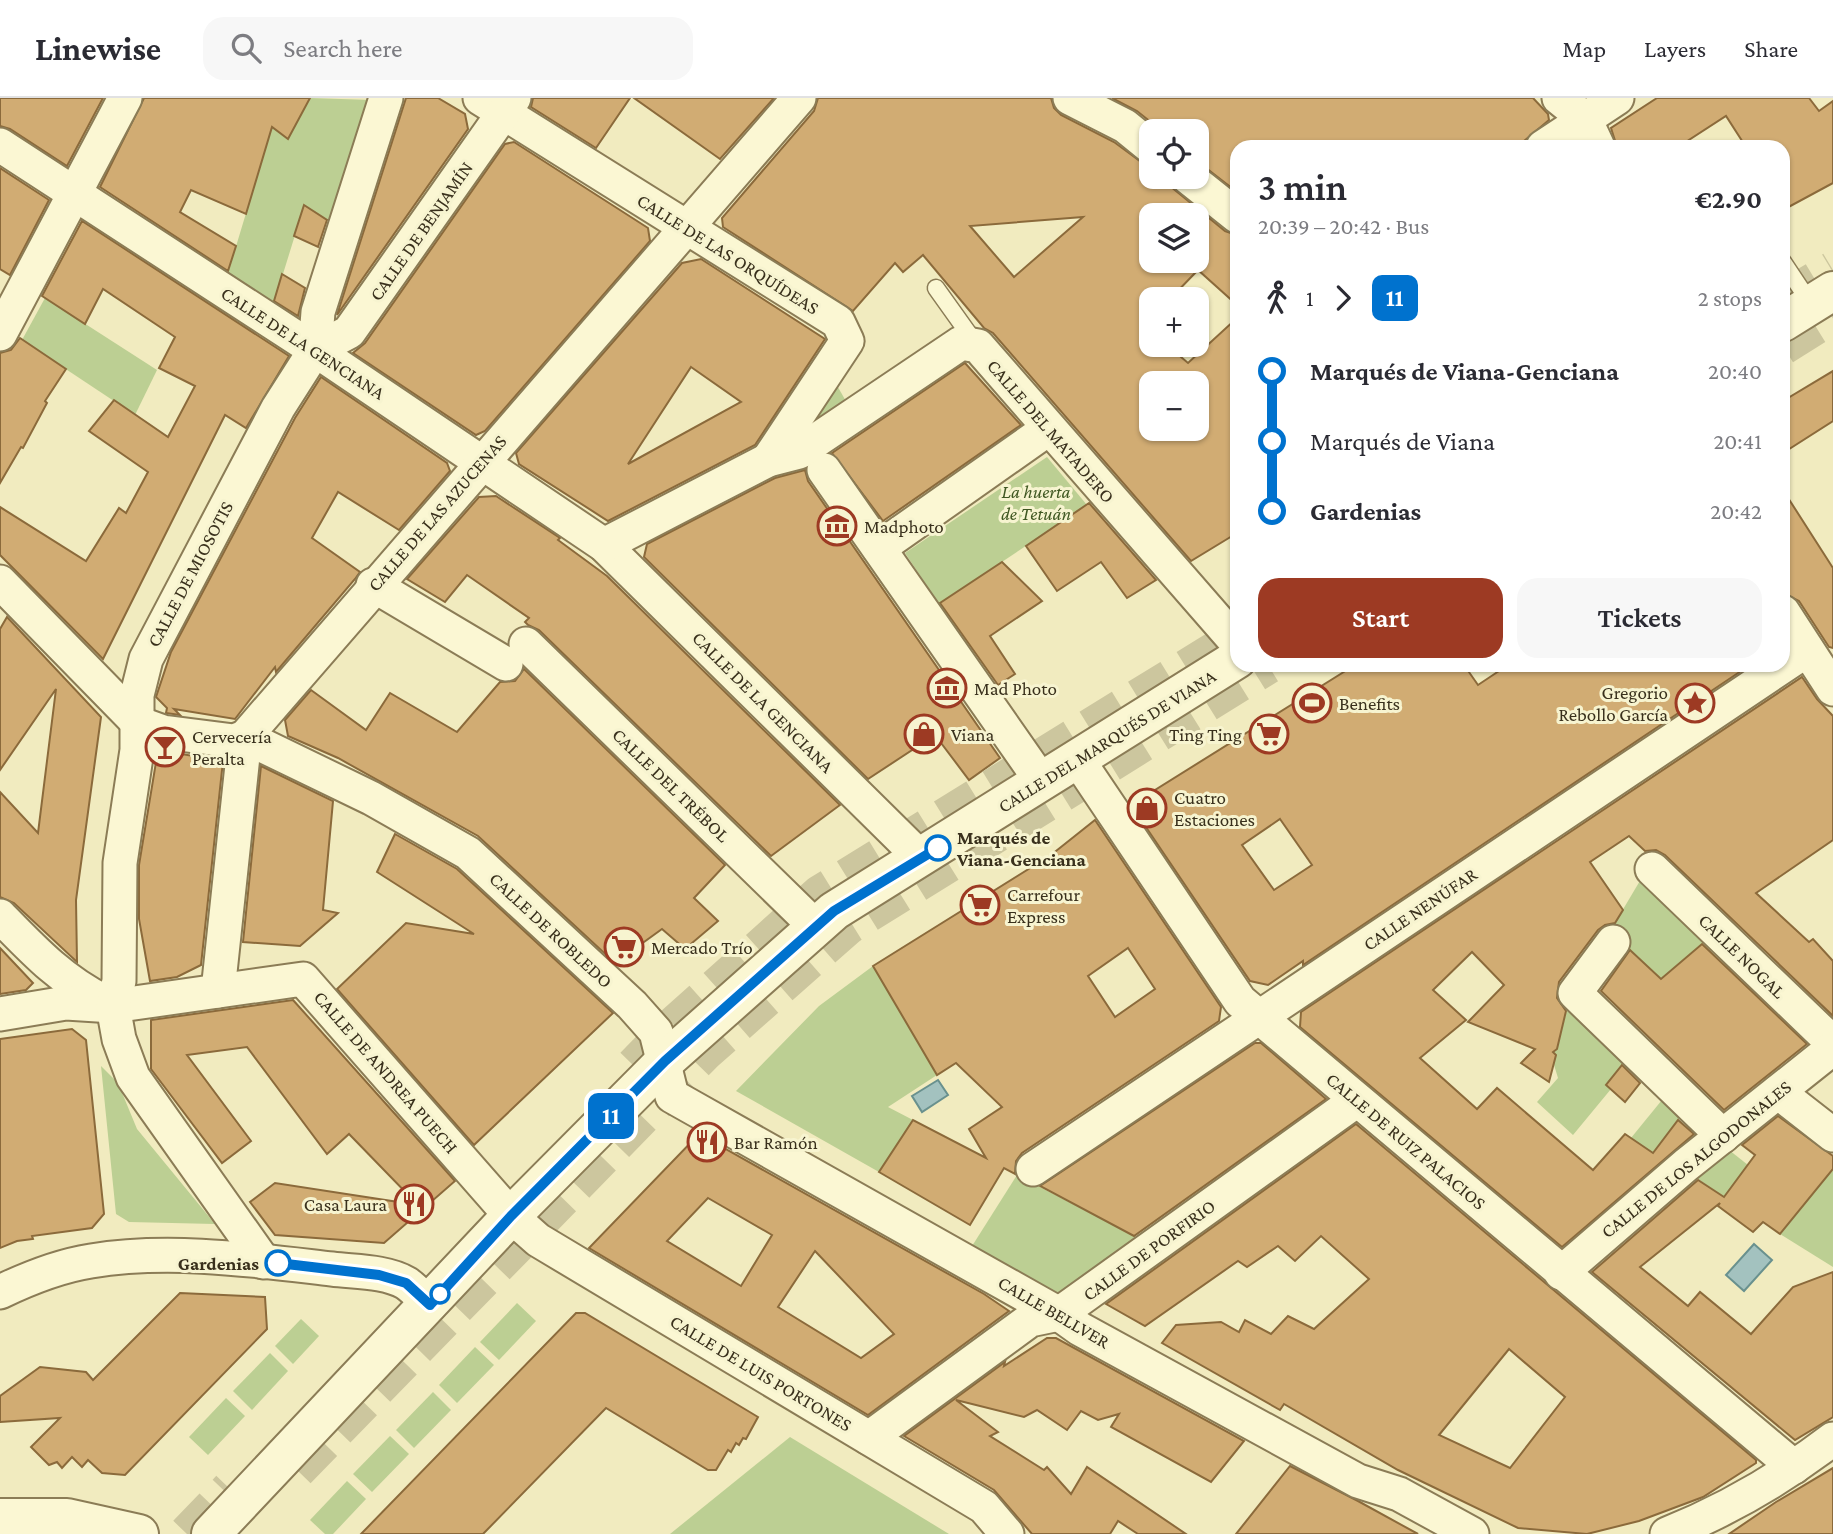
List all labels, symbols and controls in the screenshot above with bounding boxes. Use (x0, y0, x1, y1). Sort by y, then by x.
search box (203, 17, 693, 80)
icon: search (227, 29, 265, 67)
text: Linewise (35, 30, 161, 67)
text: Search here (283, 34, 403, 63)
text: Map (1562, 35, 1606, 62)
text: Layers (1644, 35, 1706, 62)
text: Share (1744, 35, 1798, 62)
map controls (1139, 119, 1209, 441)
button: locate (1139, 119, 1209, 189)
street label: CALLE DE BENJAMÍN (365, 157, 477, 305)
text: 3 min (1258, 166, 1347, 208)
text: €2.90 (1695, 185, 1762, 214)
street label: CALLE DE LAS ORQUÍDEAS (633, 189, 823, 319)
button: layers (1139, 203, 1209, 273)
text: 20:39 – 20:42 · Bus (1258, 213, 1429, 239)
icon: walk (1258, 279, 1296, 317)
icon: forward (1324, 279, 1362, 317)
street label: CALLE DE LA GENCIANA (217, 282, 389, 404)
text: 11 (1386, 284, 1404, 311)
text: 1 (1306, 285, 1314, 311)
text: 2 stops (1698, 285, 1762, 311)
button: + (1139, 287, 1209, 357)
street label: CALLE DEL MATADERO (983, 355, 1119, 507)
text: Marqués de Viana-Genciana (1310, 357, 1619, 386)
text: 20:40 (1708, 358, 1762, 384)
button: − (1139, 371, 1209, 441)
text: Marqués de Viana (1310, 427, 1495, 456)
text: 20:41 (1713, 428, 1762, 454)
street label: CALLE DE LAS AZUCENAS (363, 430, 511, 595)
park label: La huerta de Tetuán (1001, 481, 1071, 524)
text: Gardenias (1310, 497, 1421, 526)
street label: CALLE DE MIOSOTIS (143, 498, 237, 650)
text: 20:42 (1710, 498, 1762, 524)
museum icon: Madphoto (816, 505, 858, 547)
place label: Madphoto (864, 516, 944, 537)
button: Start (1258, 578, 1503, 658)
button: Tickets (1517, 578, 1762, 658)
street label: CALLE DE LA GENCIANA (688, 627, 838, 777)
street label: CALLE DEL MARQUÉS DE VIANA (994, 665, 1220, 817)
museum icon: Mad Photo (926, 667, 968, 709)
place label: Mad Photo (974, 678, 1057, 699)
sports icon: Benefits (1291, 682, 1333, 724)
place label: Gregorio Rebollo García (1558, 682, 1668, 725)
place icon: Gregorio Rebollo García (1674, 682, 1716, 724)
place label: Benefits (1339, 693, 1400, 714)
shop icon: Viana (903, 713, 945, 755)
supermarket icon: Ting Ting (1248, 713, 1290, 755)
street label: CALLE DEL TRÉBOL (608, 724, 734, 847)
place label: Viana (951, 724, 995, 745)
place label: Ting Ting (1169, 724, 1242, 745)
bar icon: Cervecería Peralta (144, 726, 186, 768)
place label: Cervecería Peralta (192, 726, 272, 769)
shop icon: Cuatro Estaciones (1126, 787, 1168, 829)
place label: Cuatro Estaciones (1174, 787, 1255, 830)
place label: Marqués de Viana-Genciana (956, 827, 1086, 870)
marker: Marqués de Viana-Genciana (925, 835, 951, 861)
street label: CALLE NENÚFAR (1359, 863, 1481, 955)
street label: CALLE DE ROBLEDO (485, 868, 617, 992)
supermarket icon: Carrefour Express (959, 884, 1001, 926)
place label: Carrefour Express (1007, 884, 1080, 927)
street label: CALLE NOGAL (1694, 909, 1790, 1003)
supermarket icon: Mercado Trío (603, 926, 645, 968)
place label: Mercado Trío (651, 937, 753, 958)
street label: CALLE DE ANDREA PUECH (310, 987, 462, 1157)
street label: CALLE DE RUIZ PALACIOS (1322, 1068, 1490, 1214)
street label: CALLE DE LOS ALGODONALES (1597, 1076, 1795, 1242)
line badge: 11 (580, 1093, 642, 1139)
text: 11 (602, 1102, 620, 1129)
restaurant icon: Bar Ramón (686, 1121, 728, 1163)
place label: Bar Ramón (734, 1132, 818, 1153)
restaurant icon: Casa Laura (393, 1183, 435, 1225)
place label: Casa Laura (304, 1194, 387, 1215)
street label: CALLE DE PORFIRIO (1079, 1195, 1219, 1305)
marker: Gardenias (265, 1250, 291, 1276)
place label: Gardenias (178, 1253, 259, 1274)
street label: CALLE BELLVER (995, 1272, 1114, 1353)
unlabelled marker (430, 1284, 450, 1304)
street label: CALLE DE LUIS PORTONES (666, 1310, 856, 1436)

